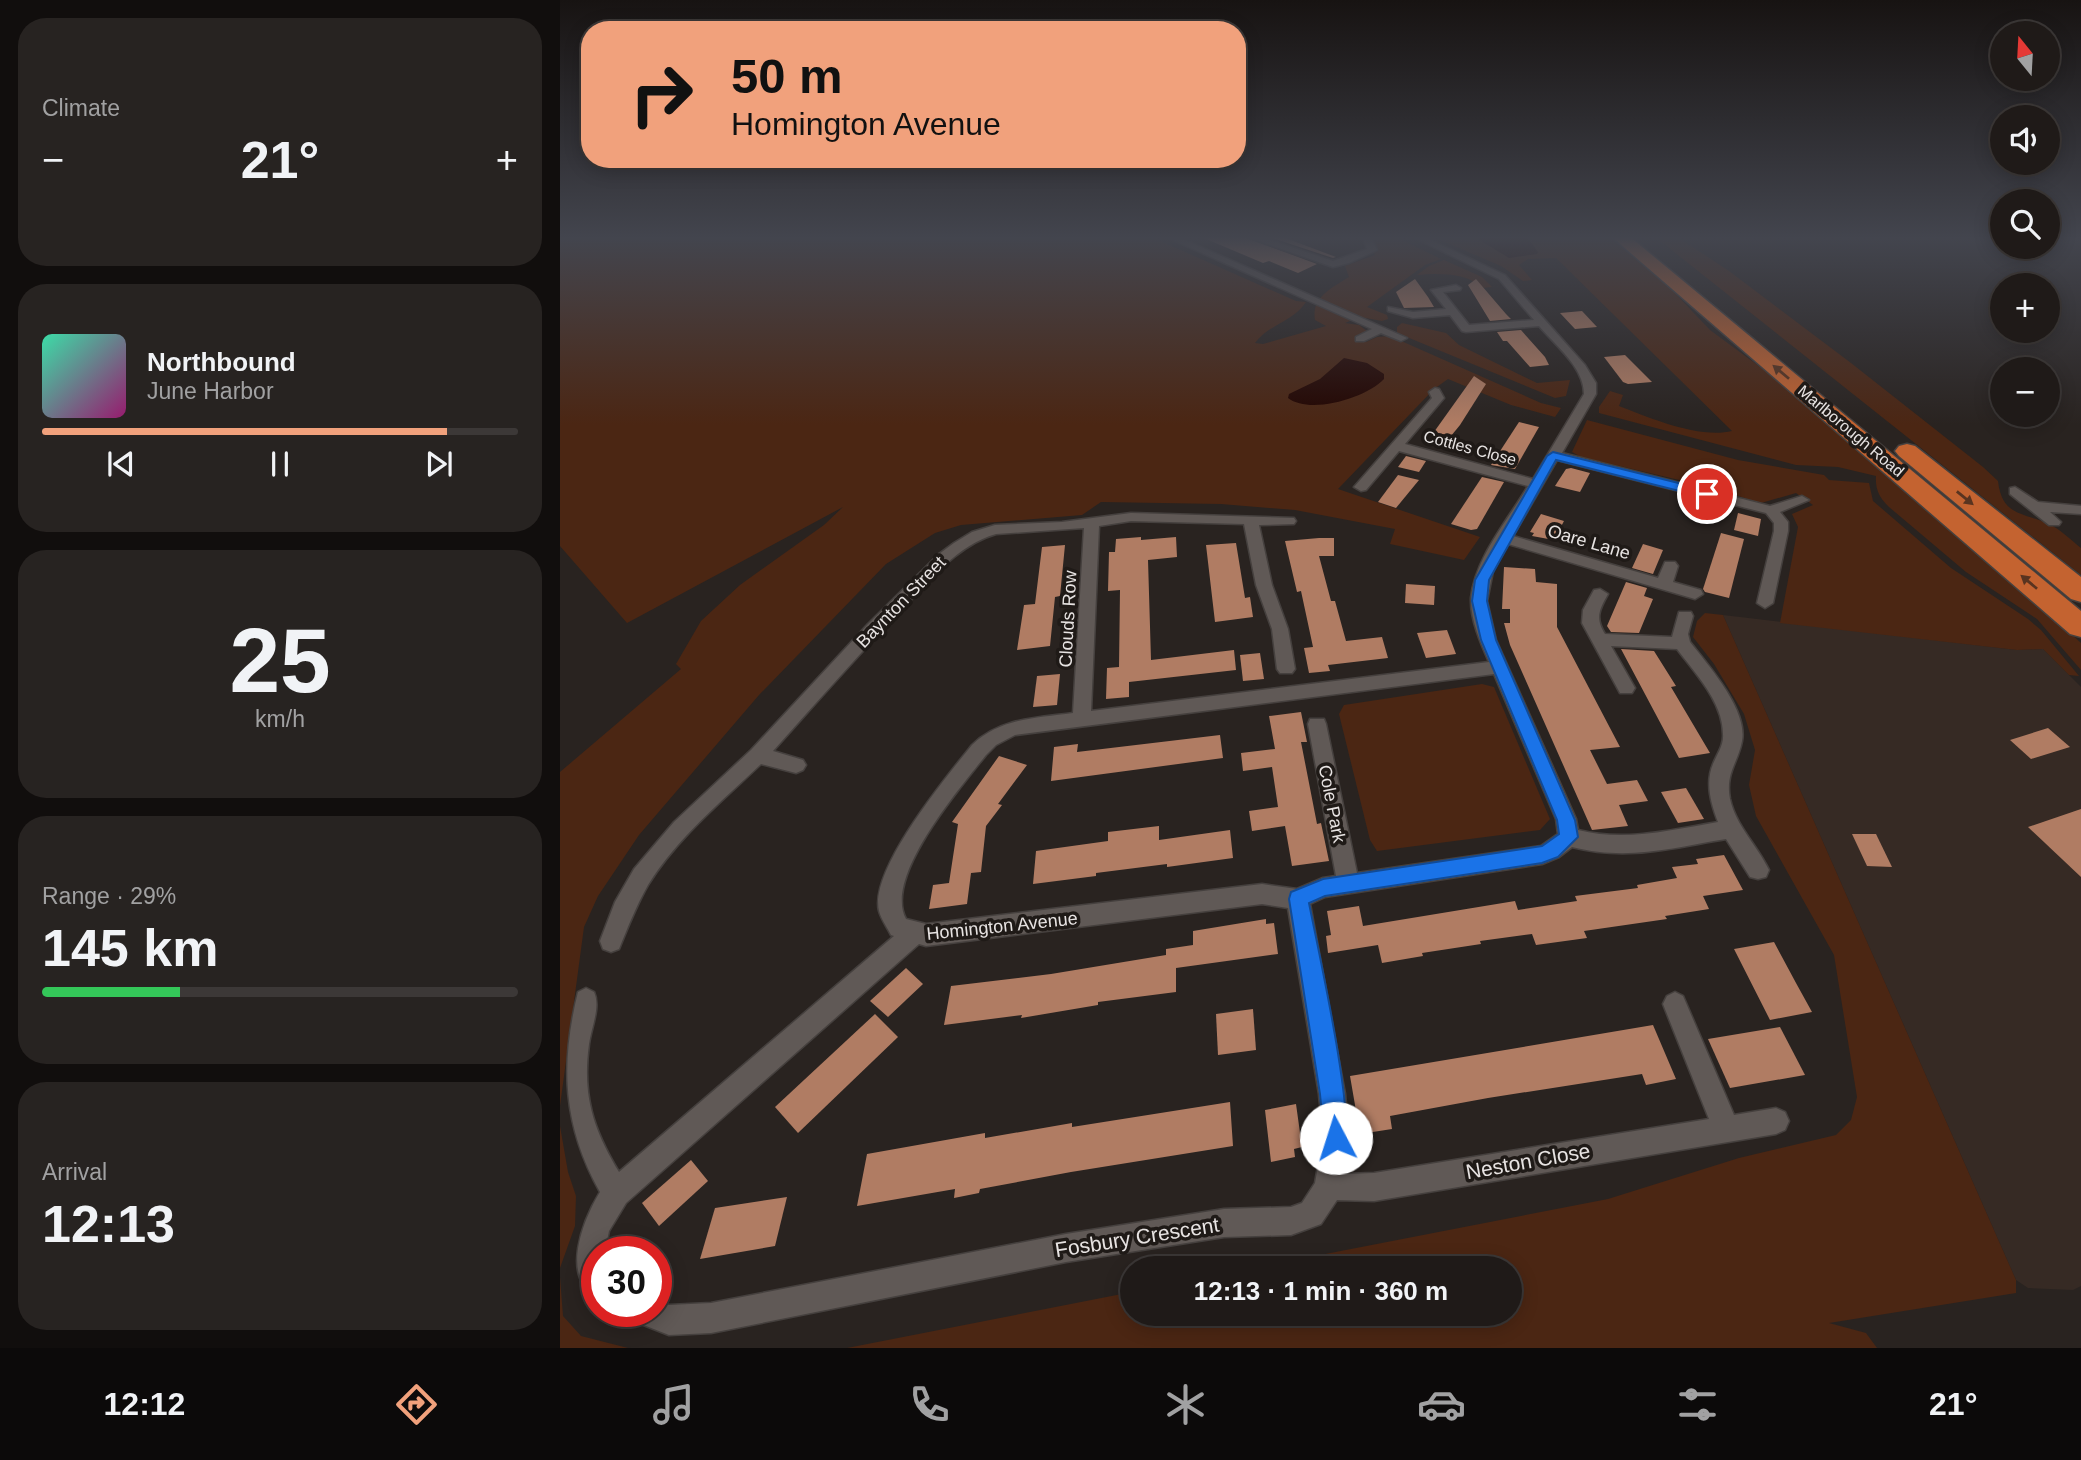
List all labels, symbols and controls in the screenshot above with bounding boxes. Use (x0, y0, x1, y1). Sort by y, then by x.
north arrow (1990, 21, 2060, 91)
map controls (1990, 21, 2060, 427)
icon: right (616, 49, 707, 140)
text: 50 m (731, 49, 843, 103)
text: Climate (42, 95, 120, 121)
button: sound (1990, 105, 2060, 175)
text: Homington Avenue (731, 106, 1001, 142)
text: 21° (241, 131, 319, 189)
text: − (42, 139, 64, 181)
text: + (496, 139, 518, 181)
button: search (1990, 189, 2060, 259)
button: + (1990, 273, 2060, 343)
text: Northbound (147, 347, 296, 377)
button: − (1990, 357, 2060, 427)
one-way arrow (1772, 364, 1790, 380)
text: June Harbor (147, 378, 274, 404)
street label: Marlborough Road (1795, 382, 1907, 480)
street label: Cottles Close (1422, 427, 1518, 469)
icon: previous (102, 445, 140, 483)
icon: pause (261, 445, 299, 483)
icon: next (420, 445, 458, 483)
pin (1677, 464, 1737, 524)
icon: arrive (1688, 475, 1726, 513)
one-way arrow (1957, 490, 1974, 505)
street label: Oare Lane (1545, 521, 1633, 563)
street label: Baynton Street (852, 552, 950, 652)
street label: Clouds Row (1055, 569, 1081, 668)
one-way arrow (2021, 575, 2038, 590)
text: 25 (229, 610, 331, 711)
text: km/h (255, 706, 305, 732)
street label: Cole Park (1315, 763, 1350, 846)
text: Range · 29% (42, 883, 176, 909)
street label: Homington Avenue (925, 908, 1079, 944)
text: 145 km (42, 919, 218, 977)
position arrow (1299, 1101, 1373, 1175)
street label: Neston Close (1464, 1139, 1592, 1183)
text: Arrival (42, 1159, 107, 1185)
text: 12:13 (42, 1195, 175, 1253)
street label: Fosbury Crescent (1053, 1213, 1221, 1261)
speed limit sign: 30 (581, 1236, 672, 1327)
text: 12:13 · 1 min · 360 m (1194, 1276, 1448, 1306)
icon: directions (392, 1380, 441, 1429)
icon: music (649, 1380, 698, 1429)
icon: phone (905, 1380, 954, 1429)
icon: climate (1161, 1380, 1210, 1429)
icon: car (1417, 1380, 1466, 1429)
icon: filters (1673, 1380, 1722, 1429)
text: 12:12 (104, 1386, 185, 1422)
text: 21° (1929, 1386, 1977, 1422)

